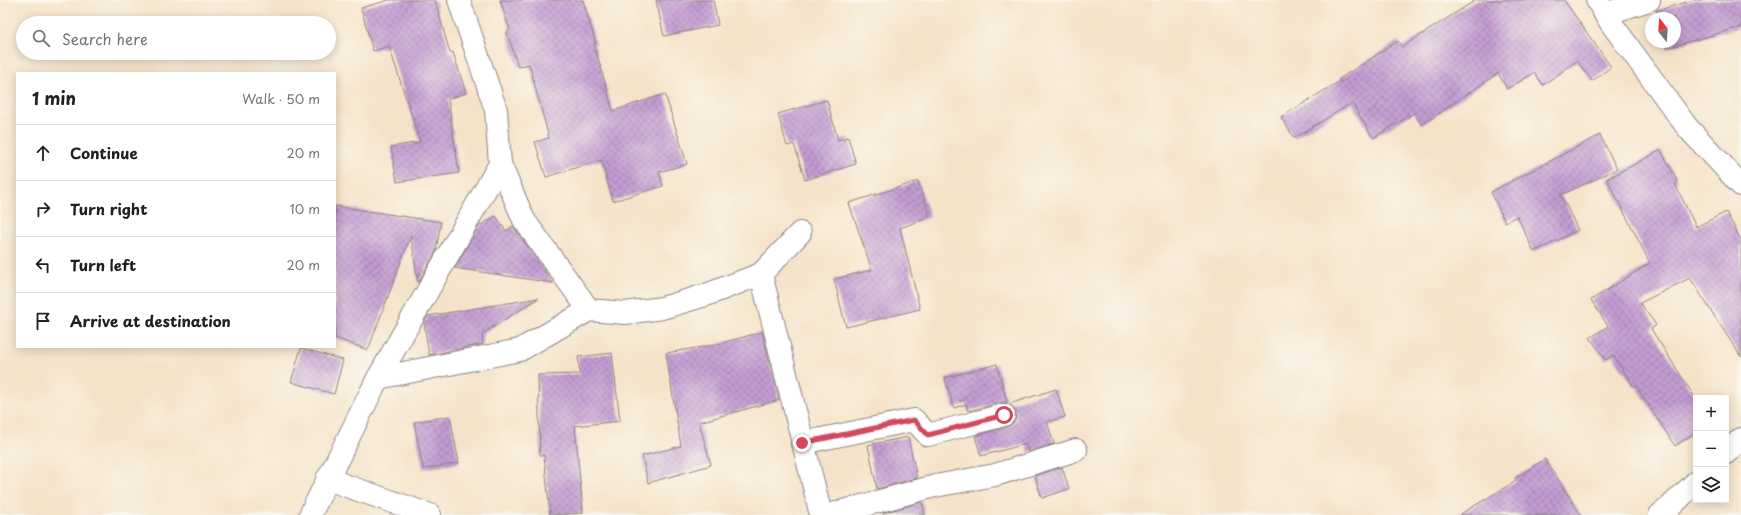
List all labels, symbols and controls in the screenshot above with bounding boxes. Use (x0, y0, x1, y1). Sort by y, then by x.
north arrow (1645, 12, 1681, 48)
search box (16, 16, 336, 60)
icon: search (30, 27, 52, 49)
text: Search here (62, 27, 148, 50)
text: 1 min (32, 85, 76, 111)
text: Walk · 50 m (242, 89, 320, 108)
text: Continue (70, 141, 138, 164)
icon: ahead (32, 142, 54, 164)
text: 20 m (286, 143, 320, 162)
text: Turn right (70, 197, 147, 220)
icon: right (32, 198, 54, 220)
text: 10 m (290, 199, 320, 218)
text: Turn left (70, 253, 136, 276)
icon: left (32, 254, 54, 276)
text: 20 m (286, 255, 320, 274)
text: Arrive at destination (70, 309, 231, 332)
icon: arrive (32, 310, 54, 332)
map controls (1693, 395, 1729, 503)
button: + (1693, 395, 1729, 431)
route start (995, 406, 1013, 424)
button: − (1693, 431, 1729, 467)
route end (793, 434, 811, 452)
button: layers (1693, 467, 1729, 503)

